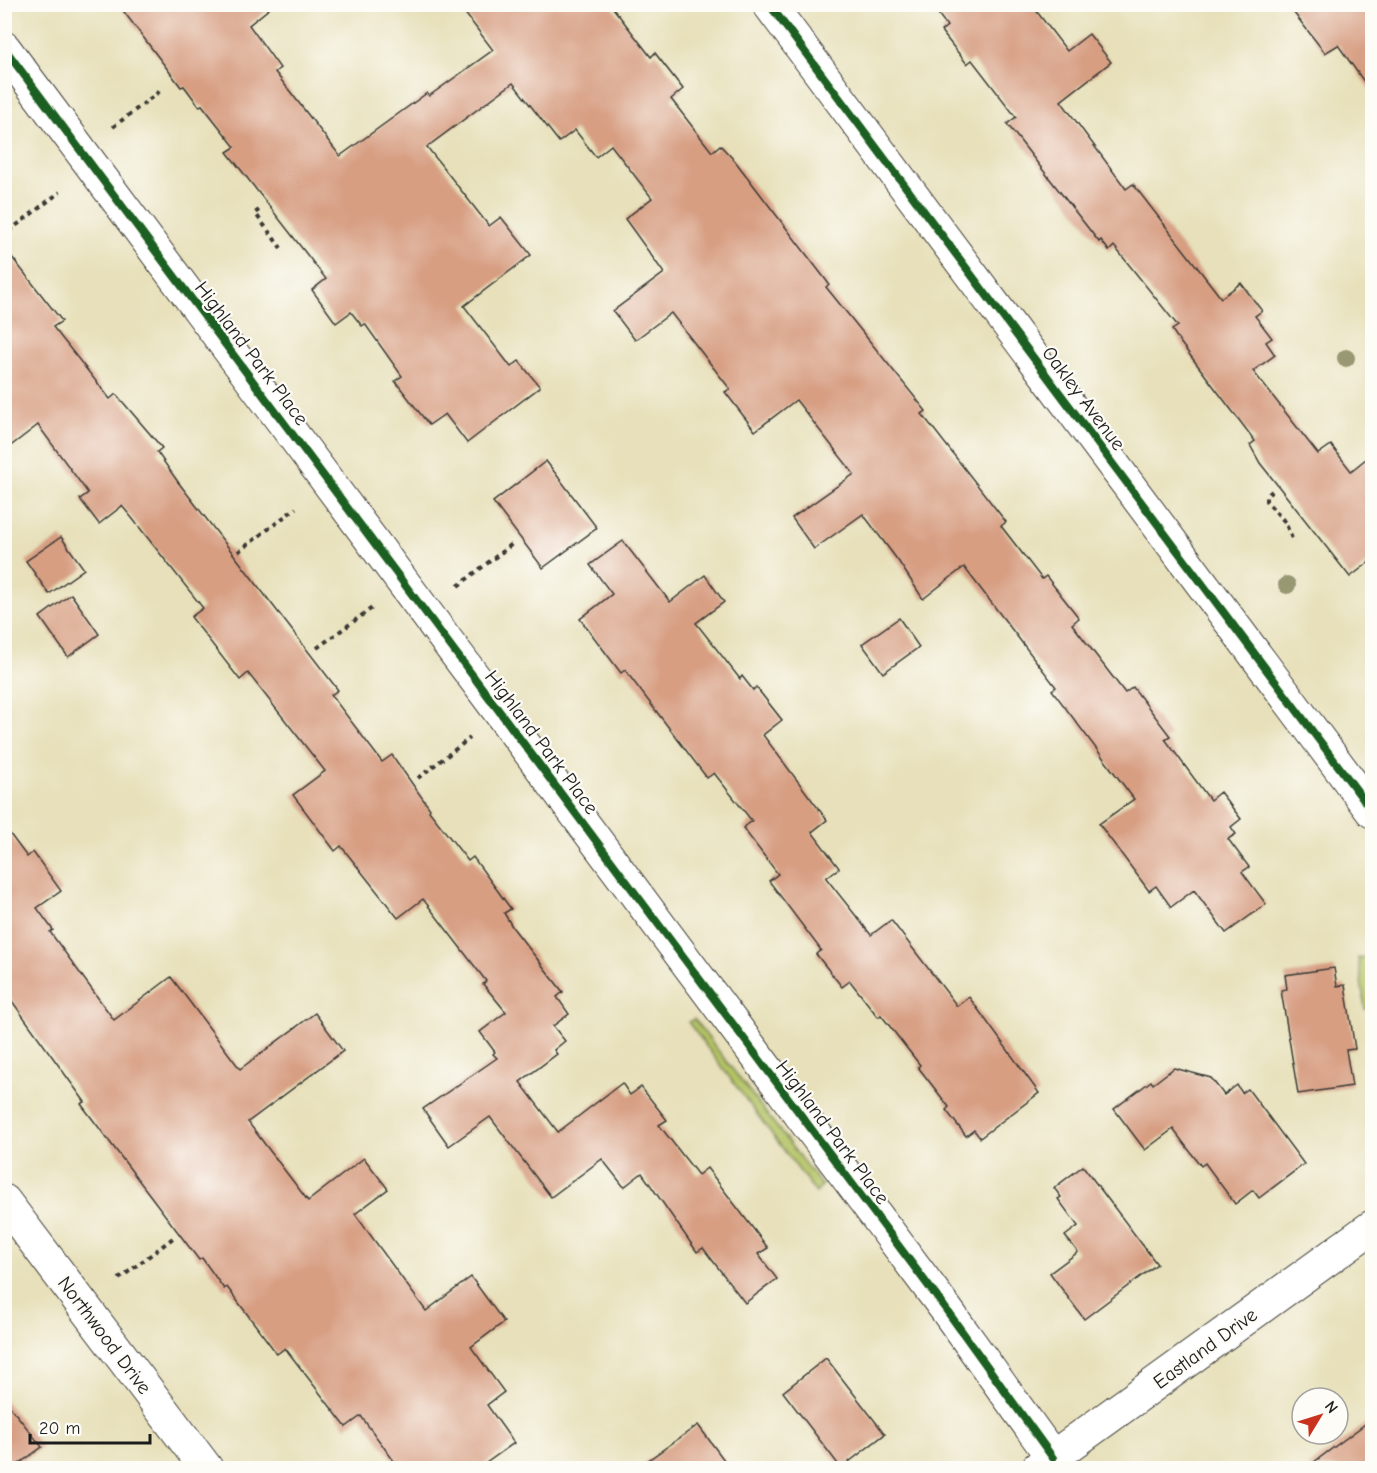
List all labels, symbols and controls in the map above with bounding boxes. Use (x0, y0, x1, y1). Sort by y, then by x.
street label: Highland Park Place (190, 277, 313, 430)
street label: Oakley Avenue (1037, 342, 1130, 455)
street label: Highland Park Place (480, 666, 603, 819)
street label: Highland Park Place (771, 1056, 894, 1209)
street label: Northwood Drive (53, 1272, 156, 1399)
street label: Eastland Drive (1149, 1303, 1262, 1394)
north arrow (1290, 1386, 1350, 1446)
text: N (1321, 1398, 1341, 1417)
scale bar (30, 1407, 150, 1445)
text: 20 m (39, 1418, 80, 1439)

